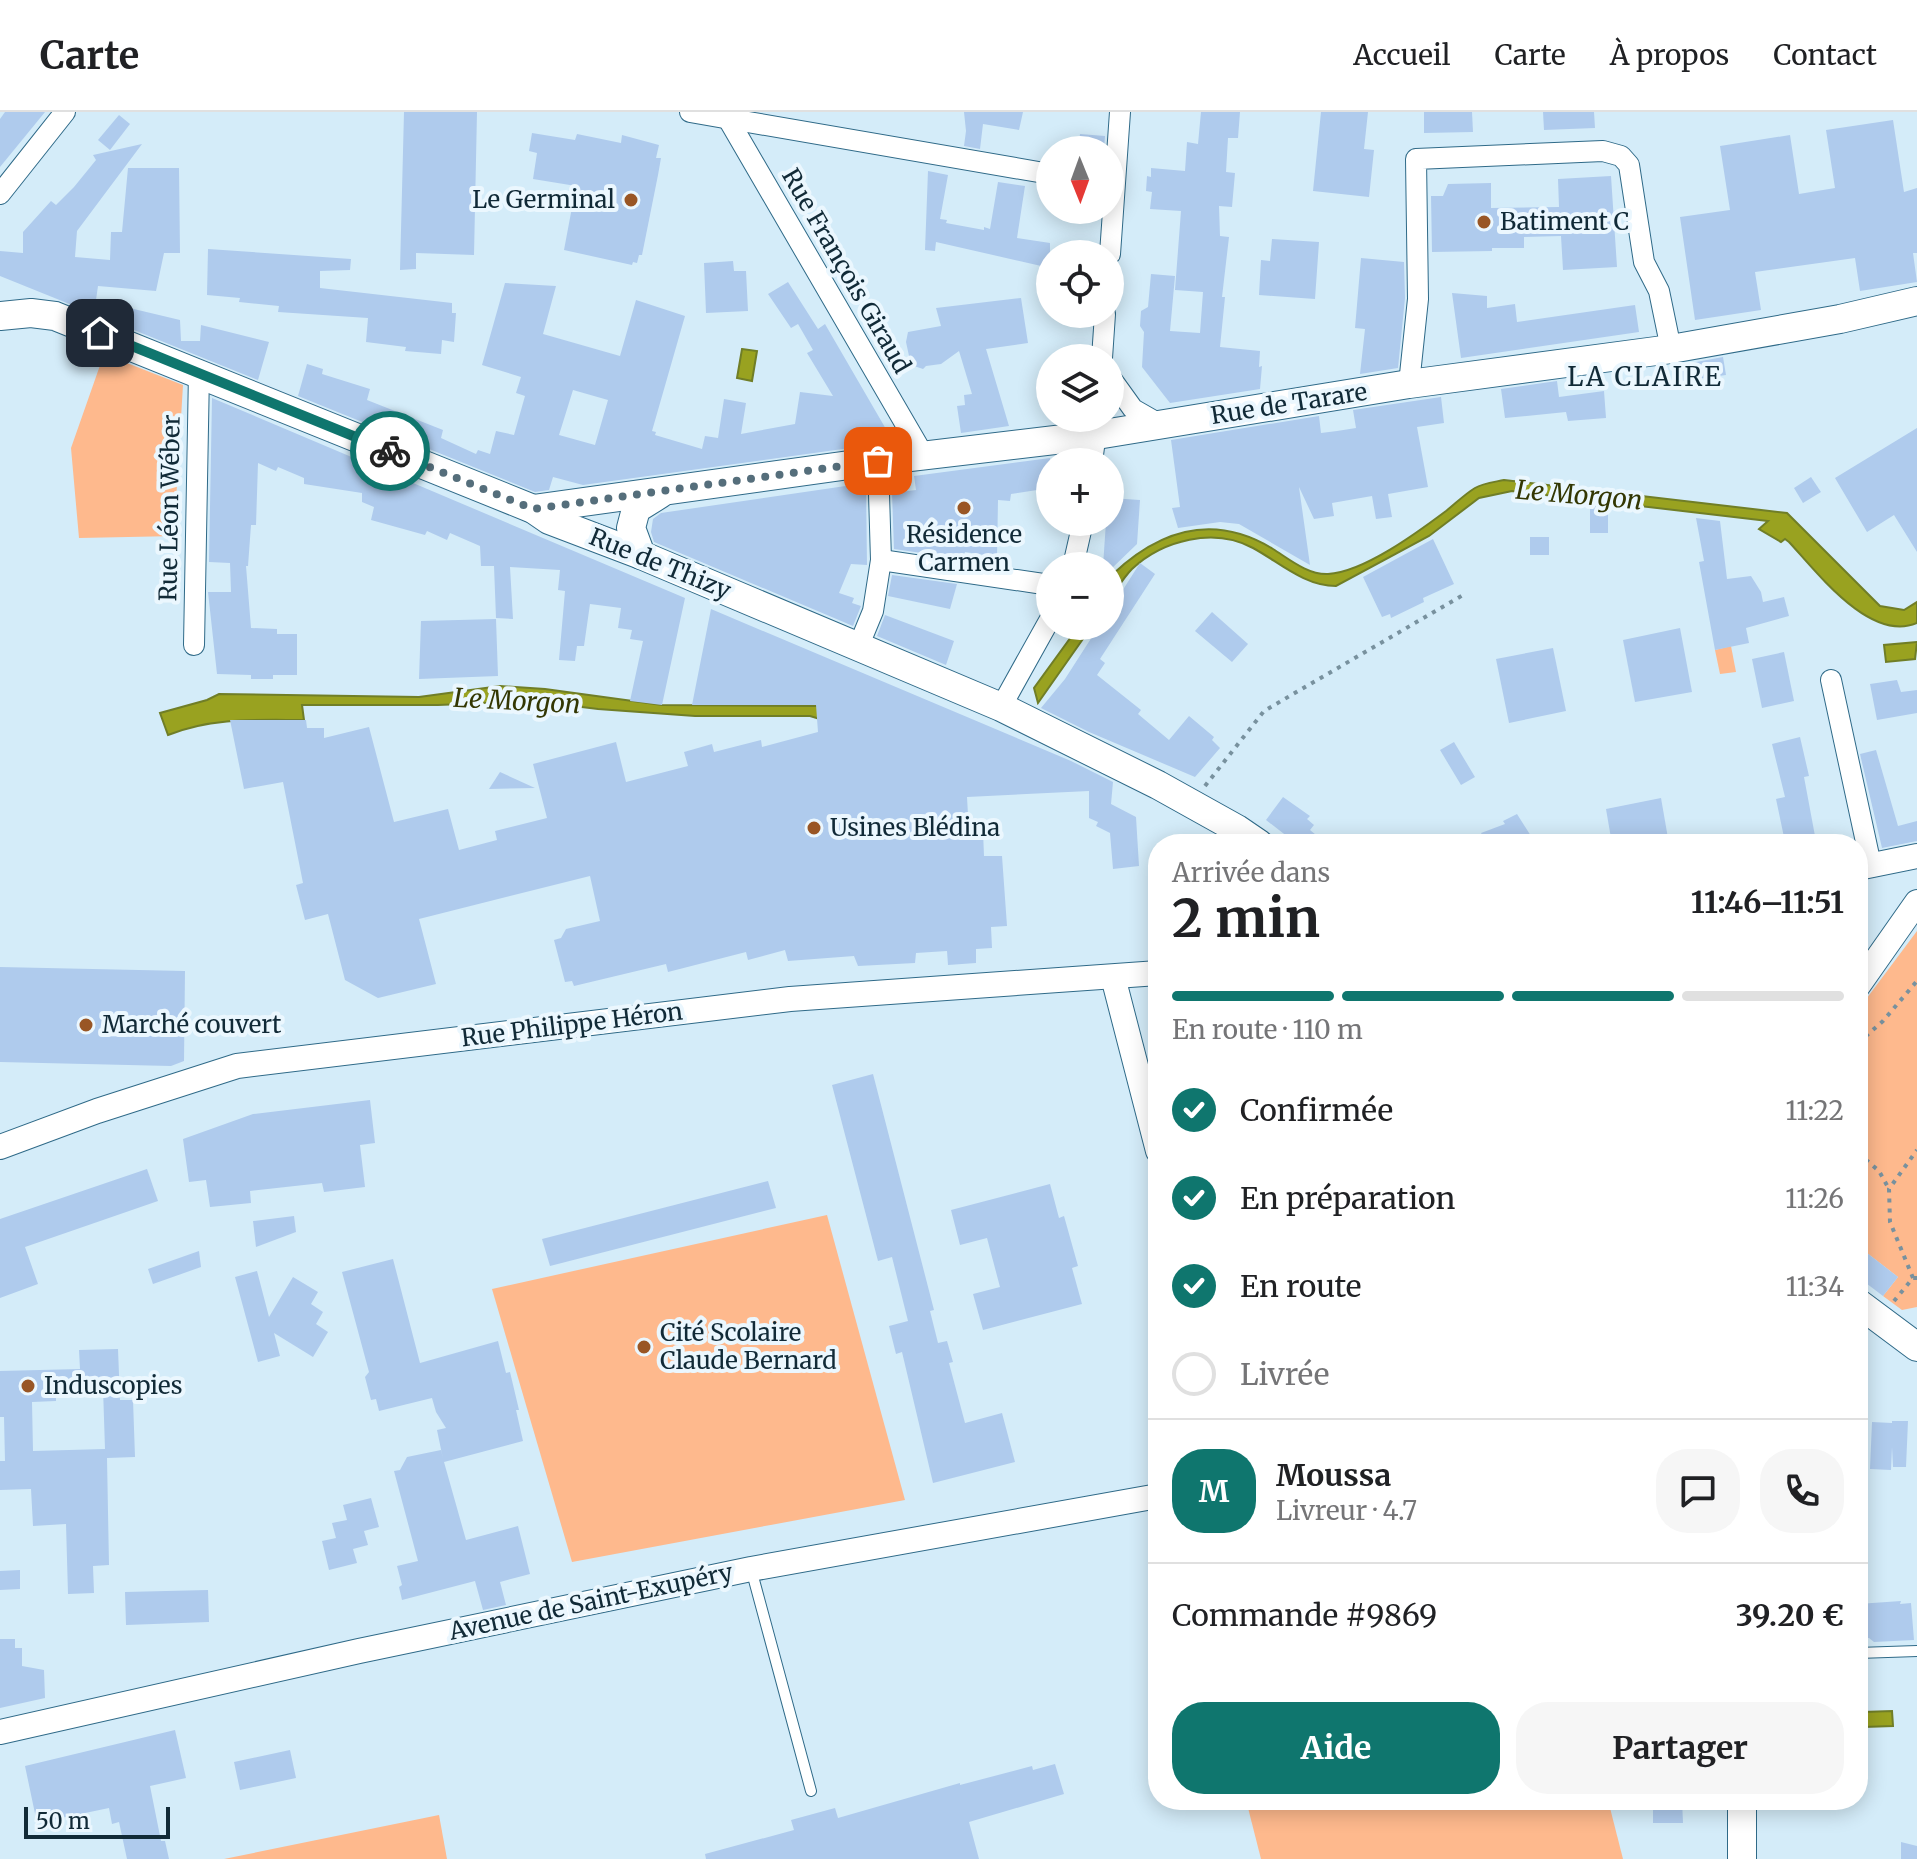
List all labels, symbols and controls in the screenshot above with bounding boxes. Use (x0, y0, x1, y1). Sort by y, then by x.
text: Carte (40, 32, 139, 79)
text: Accueil (1353, 37, 1451, 73)
text: Carte (1495, 37, 1566, 73)
text: À propos (1610, 37, 1729, 73)
text: Contact (1773, 37, 1877, 73)
north arrow (1036, 136, 1124, 224)
map controls (1036, 136, 1124, 640)
street label: Rue François Giraud (775, 163, 918, 379)
place label: Le Germinal (472, 184, 615, 215)
marker: Le Germinal (622, 191, 640, 209)
place label: Batiment C (1500, 206, 1629, 237)
marker: Batiment C (1475, 213, 1493, 231)
button: locate (1036, 240, 1124, 328)
pin (66, 299, 134, 367)
icon: home (78, 311, 122, 355)
button: layers (1036, 344, 1124, 432)
district label: LA CLAIRE (1567, 360, 1723, 393)
street label: Rue de Tarare (1209, 376, 1369, 431)
courier (350, 411, 430, 491)
street label: Rue Léon Wéber (152, 414, 187, 602)
pin (844, 427, 912, 495)
icon: bike (368, 429, 412, 473)
icon: bag (856, 439, 900, 483)
button: + (1036, 448, 1124, 536)
water label: Le Morgon (1514, 473, 1644, 516)
marker: Résidence Carmen (955, 499, 973, 517)
place label: Résidence Carmen (906, 519, 1022, 578)
street label: Rue de Thizy (585, 521, 735, 606)
button: − (1036, 552, 1124, 640)
water label: Le Morgon (453, 681, 581, 720)
place label: Usines Blédina (830, 812, 1000, 843)
marker: Usines Blédina (805, 819, 823, 837)
text: Arrivée dans (1172, 856, 1330, 889)
text: 11:46–11:51 (1691, 883, 1844, 921)
text: 2 min (1172, 886, 1320, 951)
street label: Rue Philippe Héron (459, 996, 685, 1053)
place label: Marché couvert (102, 1009, 282, 1040)
text: En route · 110 m (1172, 1013, 1363, 1046)
marker: Marché couvert (77, 1016, 95, 1034)
icon: check (1172, 1088, 1216, 1132)
text: Confirmée (1240, 1091, 1393, 1129)
text: 11:22 (1785, 1094, 1844, 1127)
icon: check (1172, 1176, 1216, 1220)
text: En préparation (1240, 1179, 1455, 1217)
text: 11:26 (1785, 1182, 1844, 1215)
icon: check (1172, 1264, 1216, 1308)
text: En route (1240, 1267, 1361, 1305)
text: 11:34 (1786, 1270, 1844, 1303)
place label: Cité Scolaire Claude Bernard (660, 1317, 837, 1376)
marker: Cité Scolaire Claude Bernard (635, 1338, 653, 1356)
text: Livrée (1240, 1355, 1329, 1393)
place label: Induscopies (44, 1370, 182, 1401)
marker: Induscopies (19, 1377, 37, 1395)
button: chat (1656, 1449, 1740, 1533)
button: phone (1760, 1449, 1844, 1533)
text: Moussa (1276, 1456, 1391, 1494)
text: M (1199, 1472, 1229, 1510)
text: Livreur · 4.7 (1276, 1494, 1417, 1527)
street label: Avenue de Saint-Exupéry (445, 1556, 736, 1647)
text: Commande #9869 (1172, 1596, 1437, 1634)
text: 39.20 € (1736, 1596, 1844, 1634)
button: Aide (1172, 1702, 1500, 1794)
button: Partager (1516, 1702, 1844, 1794)
scale bar (24, 1803, 170, 1839)
text: 50 m (36, 1807, 90, 1835)

